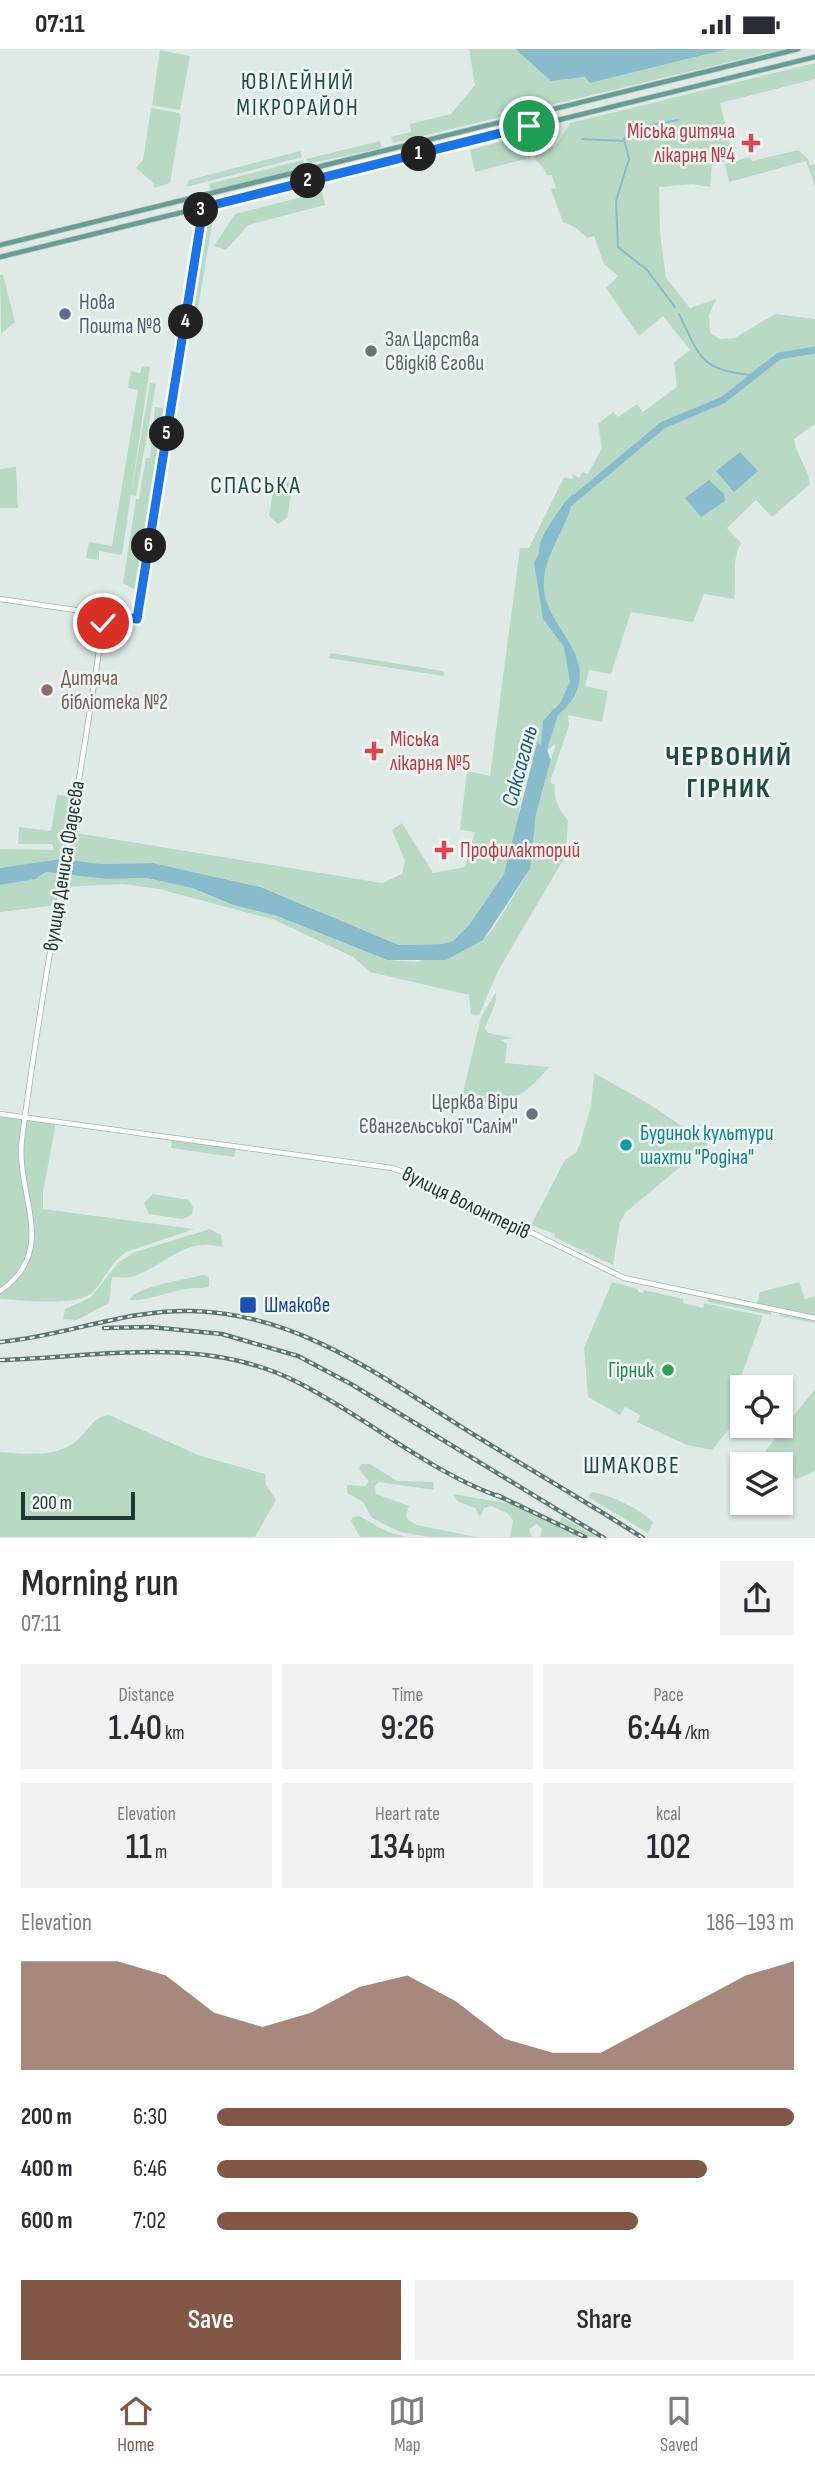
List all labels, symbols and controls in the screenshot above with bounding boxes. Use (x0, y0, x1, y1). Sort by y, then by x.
text: 07:11 (35, 9, 85, 40)
district label: ЮВІЛЕЙНИЙ МІКРОРАЙОН (236, 68, 360, 122)
pin (499, 96, 559, 156)
icon: arrive (510, 107, 548, 145)
place label: Міська дитяча лікарня №4 (627, 119, 735, 168)
marker: Міська дитяча лікарня №4 (741, 133, 761, 153)
pin: 1 (402, 137, 436, 171)
text: 1 (415, 142, 422, 165)
pin: 2 (290, 163, 326, 199)
text: 2 (303, 169, 312, 192)
pin: 3 (184, 193, 218, 227)
text: 3 (196, 198, 205, 221)
place label: Нова Пошта №8 (79, 290, 162, 339)
pin: 4 (168, 305, 204, 339)
marker: Нова Пошта №8 (57, 306, 73, 322)
text: 4 (181, 310, 190, 333)
place label: Зал Царства Свідків Єгови (385, 327, 484, 376)
marker: Зал Царства Свідків Єгови (363, 343, 379, 359)
pin: 5 (150, 417, 184, 451)
text: 5 (162, 422, 171, 445)
district label: СПАСЬКА (210, 471, 302, 500)
pin: 6 (132, 529, 166, 563)
text: 6 (144, 534, 153, 557)
pin (73, 593, 133, 653)
icon: check (84, 604, 122, 642)
place label: Дитяча бібліотека №2 (61, 666, 168, 715)
marker: Дитяча бібліотека №2 (39, 682, 55, 698)
water label: Саксагань (496, 722, 544, 810)
place label: Міська лікарня №5 (390, 727, 470, 776)
district label: ЧЕРВОНИЙ ГІРНИК (665, 740, 793, 805)
marker: Міська лікарня №5 (364, 741, 384, 761)
street label: вулиця Дениса Фадєєва (38, 779, 90, 953)
place label: Профилакторий (460, 838, 580, 863)
marker: Профилакторий (434, 840, 454, 860)
place label: Церква Віри Євангельської "Салім" (359, 1090, 518, 1139)
marker: Церква Віри Євангельської "Салім" (524, 1106, 540, 1122)
place label: Будинок культури шахти "Родіна" (640, 1121, 774, 1170)
marker: Будинок культури шахти "Родіна" (618, 1137, 634, 1153)
street label: вулиця Волонтерів (398, 1161, 534, 1245)
place label: Шмакове (264, 1293, 330, 1318)
marker: Шмакове (238, 1295, 258, 1315)
place label: Гірник (608, 1358, 654, 1383)
marker: Гірник (660, 1362, 676, 1378)
map controls (730, 1375, 793, 1515)
button: locate (730, 1375, 793, 1438)
district label: ШМАКОВЕ (583, 1451, 681, 1480)
button: layers (730, 1452, 793, 1515)
scale bar (21, 1489, 135, 1520)
text: 200 m (32, 1492, 72, 1515)
text: Morning run (21, 1561, 179, 1606)
button: share (720, 1561, 794, 1635)
text: 07:11 (21, 1610, 61, 1638)
text: Distance (118, 1684, 175, 1707)
text: Time (392, 1684, 423, 1707)
text: Pace (653, 1684, 684, 1707)
text: 1.40 (109, 1707, 162, 1750)
text: 9:26 (380, 1707, 435, 1750)
text: 6:44 (627, 1707, 682, 1750)
text: km (162, 1722, 184, 1745)
text: /km (682, 1722, 710, 1745)
text: Elevation (117, 1803, 176, 1826)
text: Heart rate (375, 1803, 440, 1826)
text: kcal (656, 1803, 681, 1826)
text: 11 (126, 1826, 152, 1869)
text: 134 (370, 1826, 414, 1869)
text: 102 (646, 1826, 691, 1869)
text: m (152, 1841, 167, 1864)
text: bpm (414, 1841, 445, 1864)
text: Elevation (21, 1909, 92, 1937)
text: 186–193 m (707, 1909, 794, 1937)
text: 200 m (21, 2103, 72, 2131)
text: 6:30 (133, 2103, 167, 2131)
text: 400 m (21, 2155, 72, 2183)
text: 6:46 (133, 2155, 167, 2183)
text: 600 m (21, 2207, 73, 2235)
text: 7:02 (133, 2207, 166, 2235)
button: Save (21, 2280, 401, 2360)
button: Share (415, 2280, 794, 2360)
tab: Home (117, 2392, 155, 2457)
tab: Map (388, 2392, 426, 2457)
tab: Saved (660, 2392, 698, 2457)

